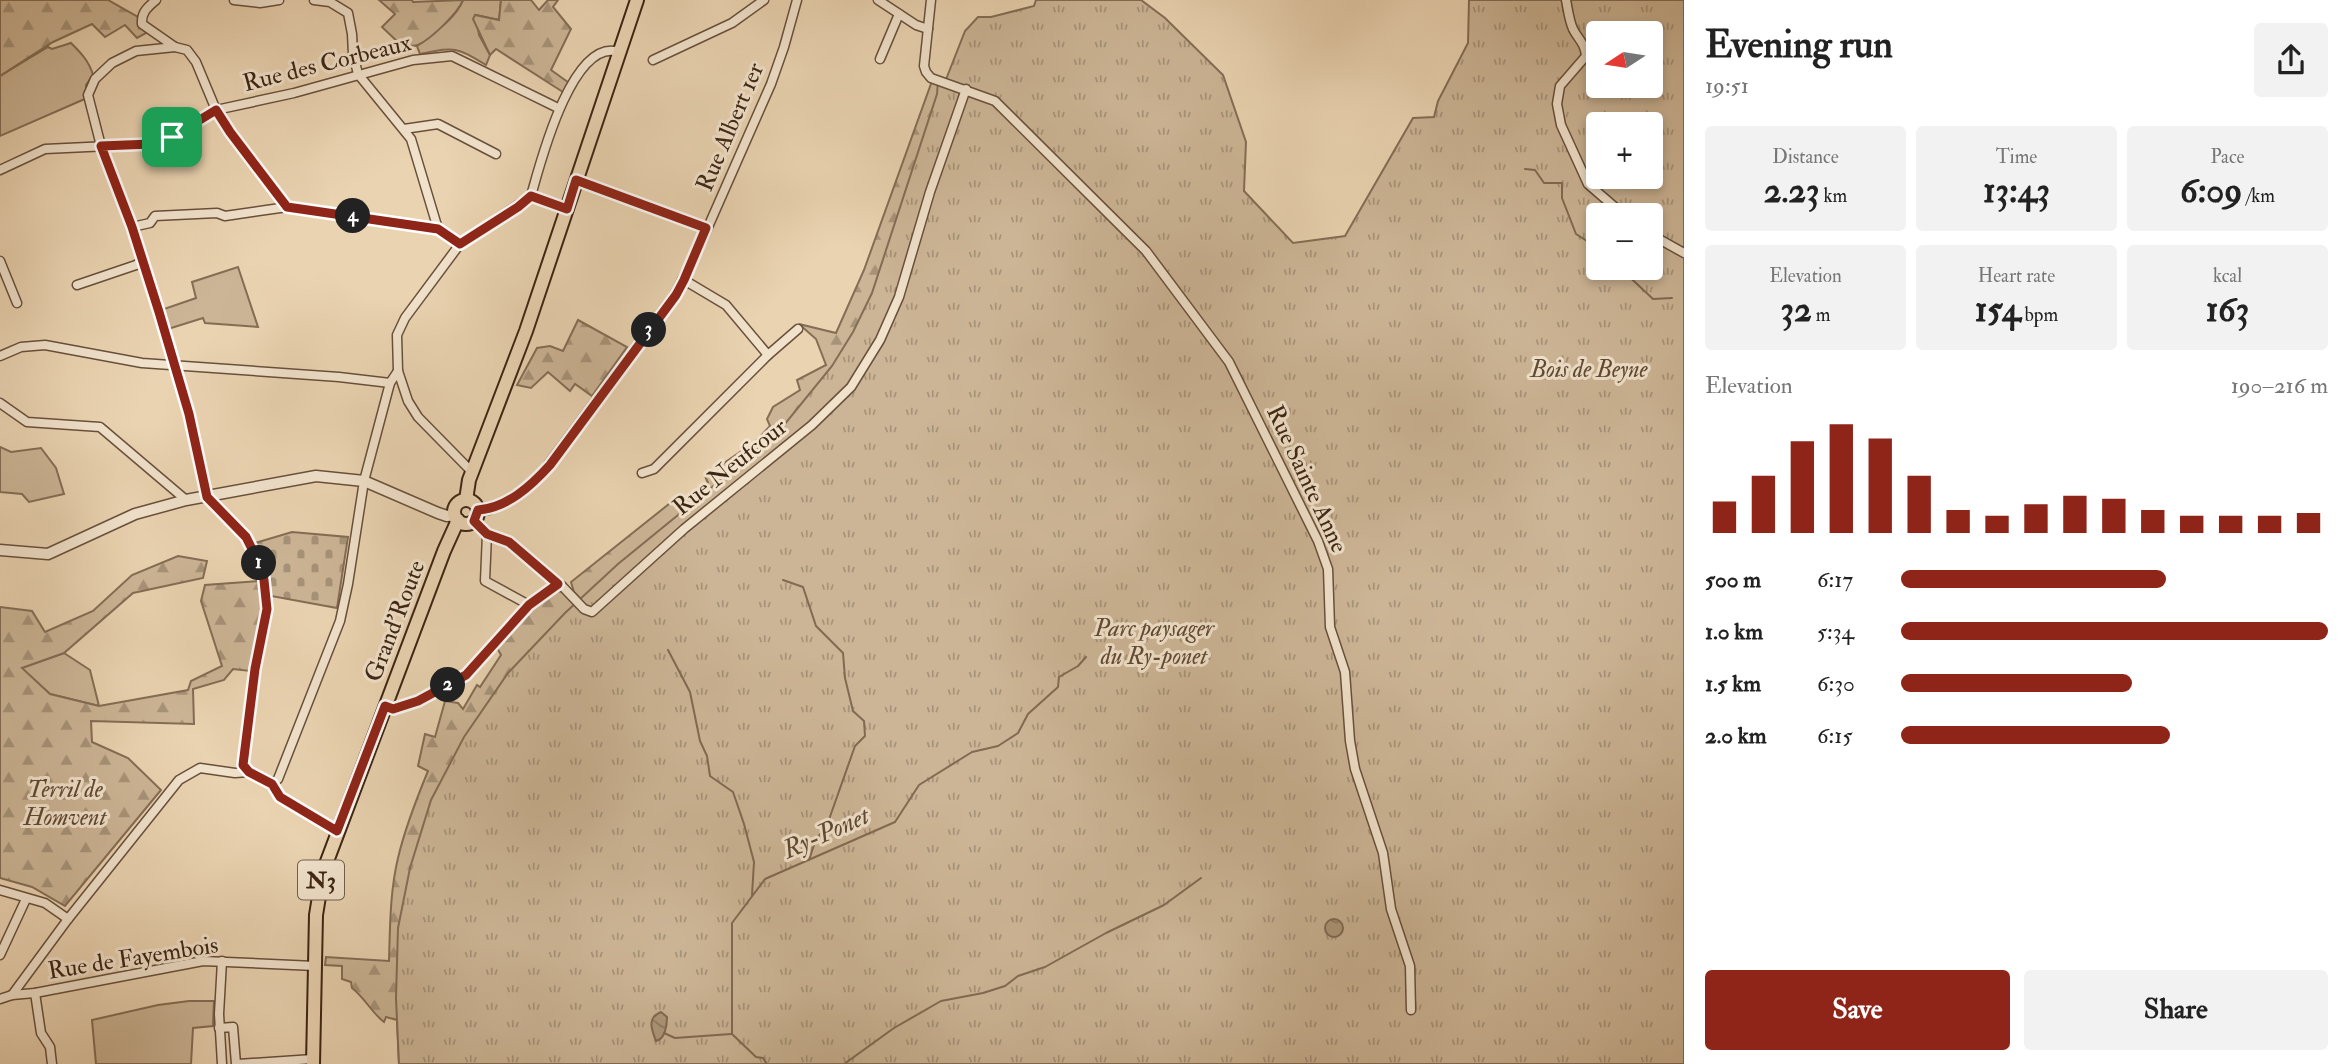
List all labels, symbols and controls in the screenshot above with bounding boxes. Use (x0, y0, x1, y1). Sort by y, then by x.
north arrow (1586, 21, 1662, 98)
map controls (1586, 21, 1663, 280)
text: Evening run (1705, 21, 1893, 69)
button: share (2254, 23, 2328, 97)
street label: Rue des Corbeaux (240, 27, 415, 99)
street label: Rue Albert 1er (689, 58, 771, 196)
text: 19:51 (1705, 71, 1749, 100)
pin (142, 107, 202, 167)
button: + (1586, 112, 1663, 189)
icon: arrive (153, 118, 191, 156)
text: Distance (1772, 145, 1839, 169)
text: Time (1996, 145, 2037, 169)
text: Pace (2210, 145, 2245, 169)
text: 2.23 (1764, 169, 1819, 213)
text: 13:43 (1983, 169, 2050, 213)
text: 6:09 (2180, 169, 2242, 213)
text: km (1819, 184, 1847, 208)
text: /km (2242, 184, 2275, 208)
pin: 4 (336, 198, 370, 234)
text: 4 (347, 203, 358, 227)
button: − (1586, 203, 1663, 280)
text: Elevation (1769, 264, 1842, 288)
text: Heart rate (1978, 264, 2055, 288)
text: kcal (2213, 264, 2242, 288)
text: 32 (1781, 288, 1812, 332)
text: 154 (1975, 288, 2021, 332)
text: 163 (2206, 288, 2249, 332)
text: m (1812, 303, 1830, 327)
text: bpm (2021, 303, 2058, 327)
pin: 3 (632, 312, 666, 348)
text: 3 (645, 317, 652, 341)
park label: Bois de Beyne (1529, 354, 1649, 385)
text: Elevation (1705, 371, 1793, 400)
text: 190–216 m (2231, 371, 2328, 400)
street label: Rue Sainte Anne (1259, 400, 1355, 558)
street label: Rue Neufcour (667, 411, 793, 522)
pin: 1 (242, 546, 276, 580)
text: 1 (255, 550, 262, 574)
street label: Grand'Route (358, 556, 432, 686)
text: 500 m (1705, 565, 1761, 594)
text: 6:17 (1817, 565, 1853, 594)
park label: Parc paysager du Ry-ponet (1093, 613, 1215, 672)
text: 1.0 km (1705, 617, 1763, 646)
text: 5:34 (1817, 617, 1854, 646)
pin: 2 (430, 668, 466, 702)
text: 1.5 km (1705, 669, 1761, 698)
text: 6:30 (1817, 669, 1855, 698)
text: 2 (443, 672, 452, 696)
text: 2.0 km (1705, 721, 1767, 750)
text: 6:15 (1817, 721, 1853, 750)
park label: Terril de Homvent (23, 774, 107, 833)
water label: Ry-Ponet (777, 799, 876, 867)
road number: N3 (298, 860, 344, 900)
street label: Rue de Fayembois (46, 929, 220, 987)
button: Save (1705, 970, 2010, 1050)
button: Share (2024, 970, 2328, 1050)

